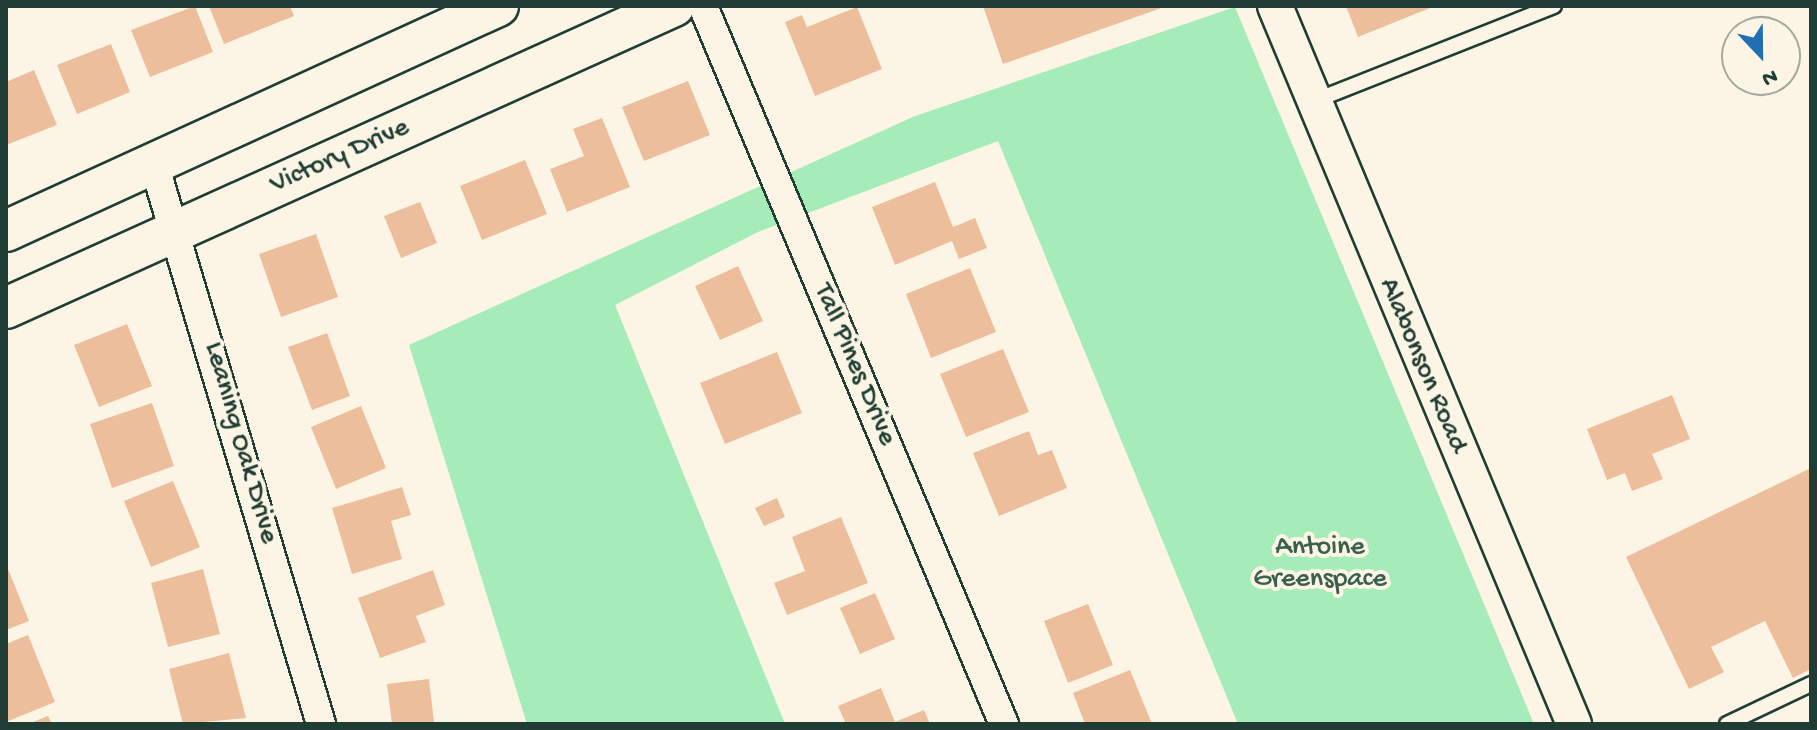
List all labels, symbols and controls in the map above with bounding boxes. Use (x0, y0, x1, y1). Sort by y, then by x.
north arrow (1721, 16, 1801, 96)
text: N (1758, 62, 1781, 91)
street label: Victory Drive (265, 111, 415, 203)
street label: Alabonson Road (1370, 273, 1474, 459)
street label: Tall Pines Drive (805, 279, 903, 451)
street label: Leaning Oak Drive (195, 338, 285, 548)
park label: Antoine Greenspace (1253, 531, 1387, 597)

